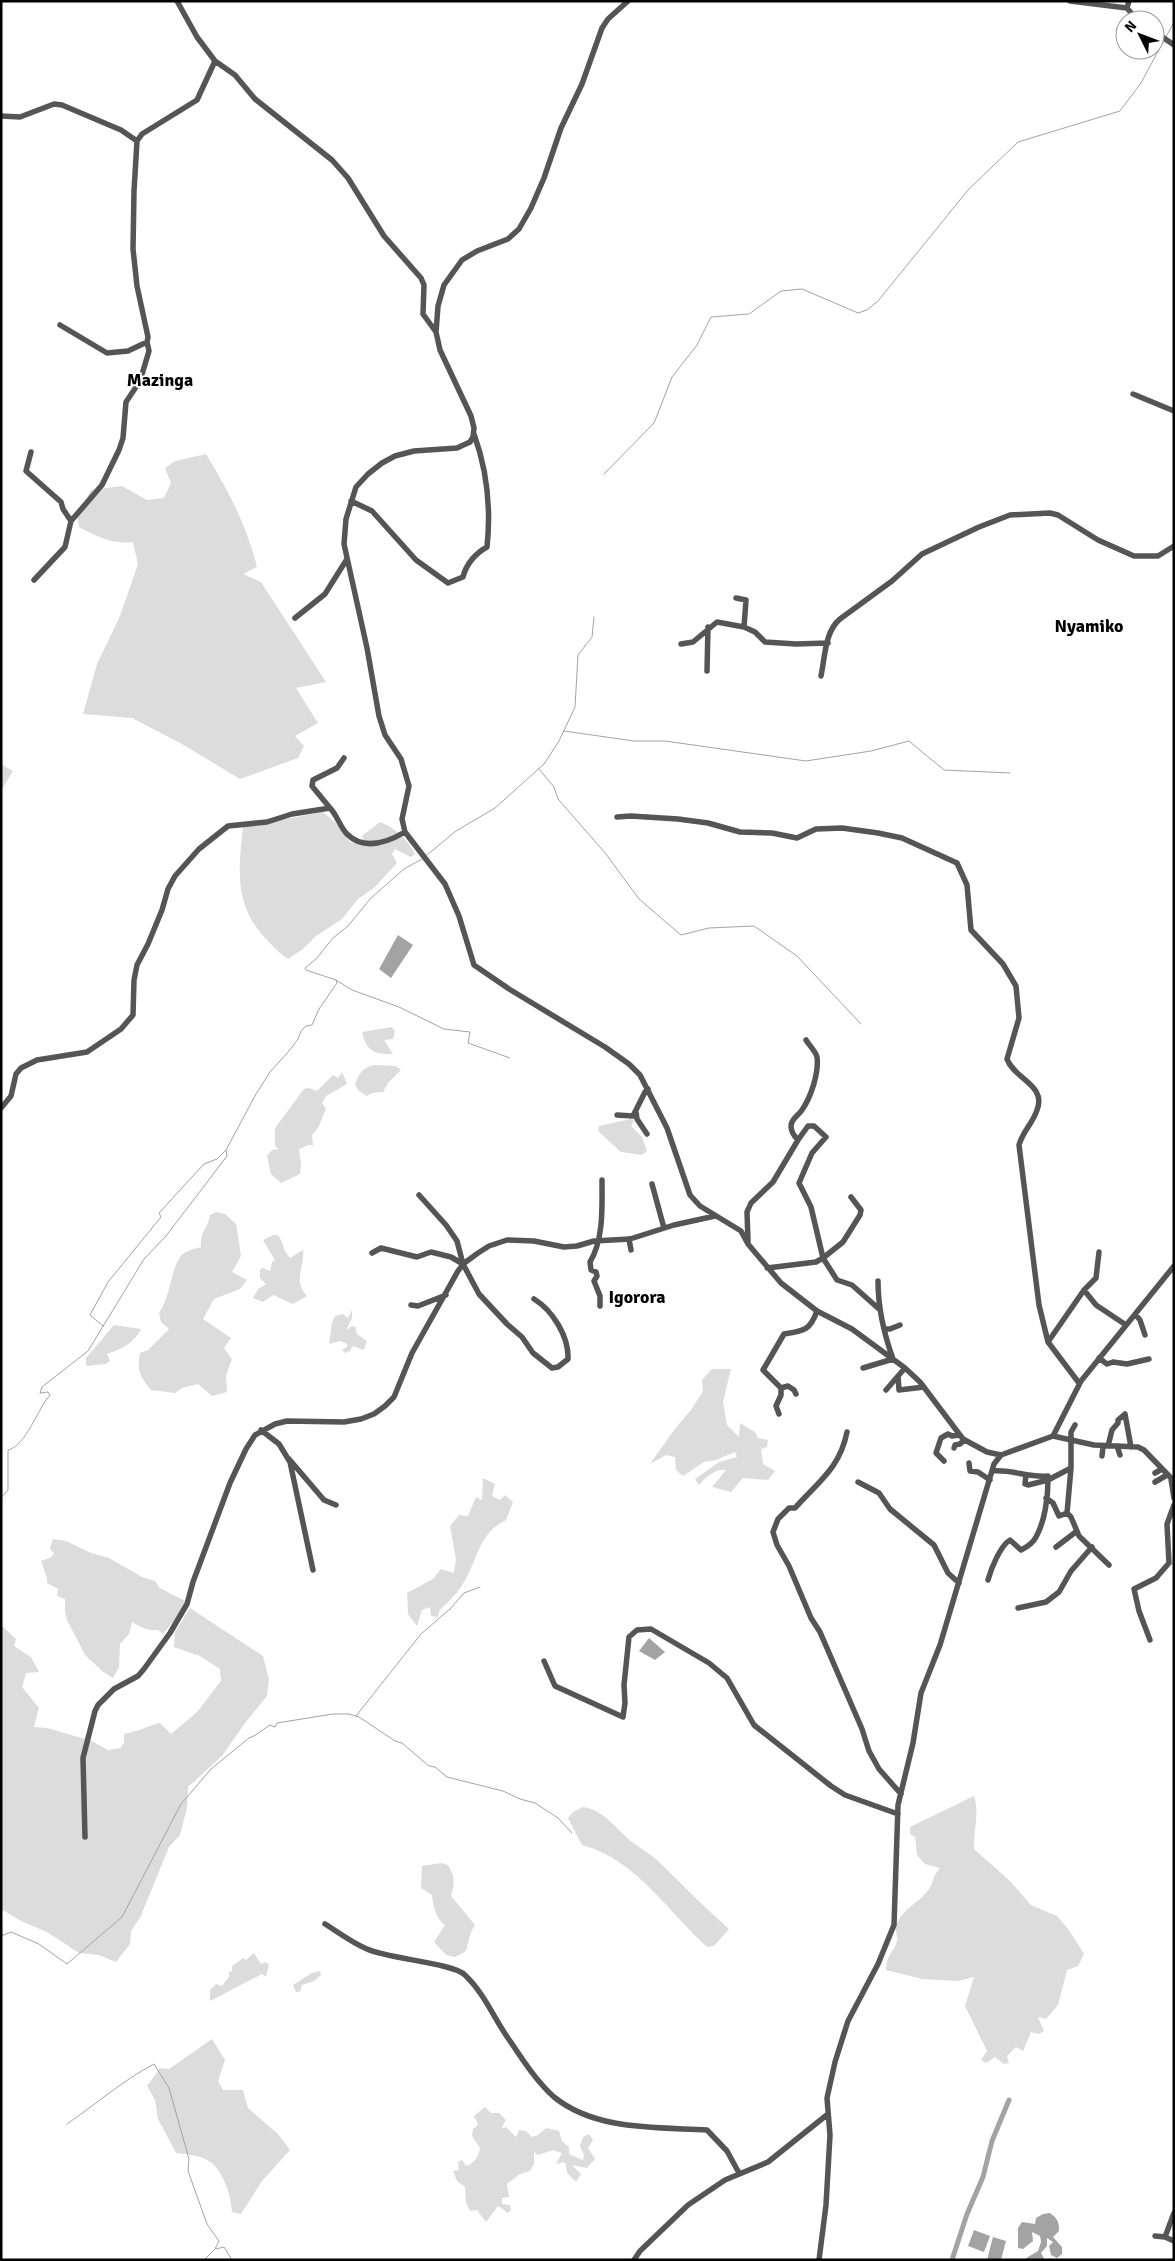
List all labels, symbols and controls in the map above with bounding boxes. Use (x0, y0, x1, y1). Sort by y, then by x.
north arrow (1115, 10, 1165, 60)
text: N (1121, 17, 1140, 36)
district label: Mazinga (127, 369, 193, 391)
district label: Nyamiko (1055, 615, 1123, 637)
district label: Igorora (608, 1286, 666, 1308)

